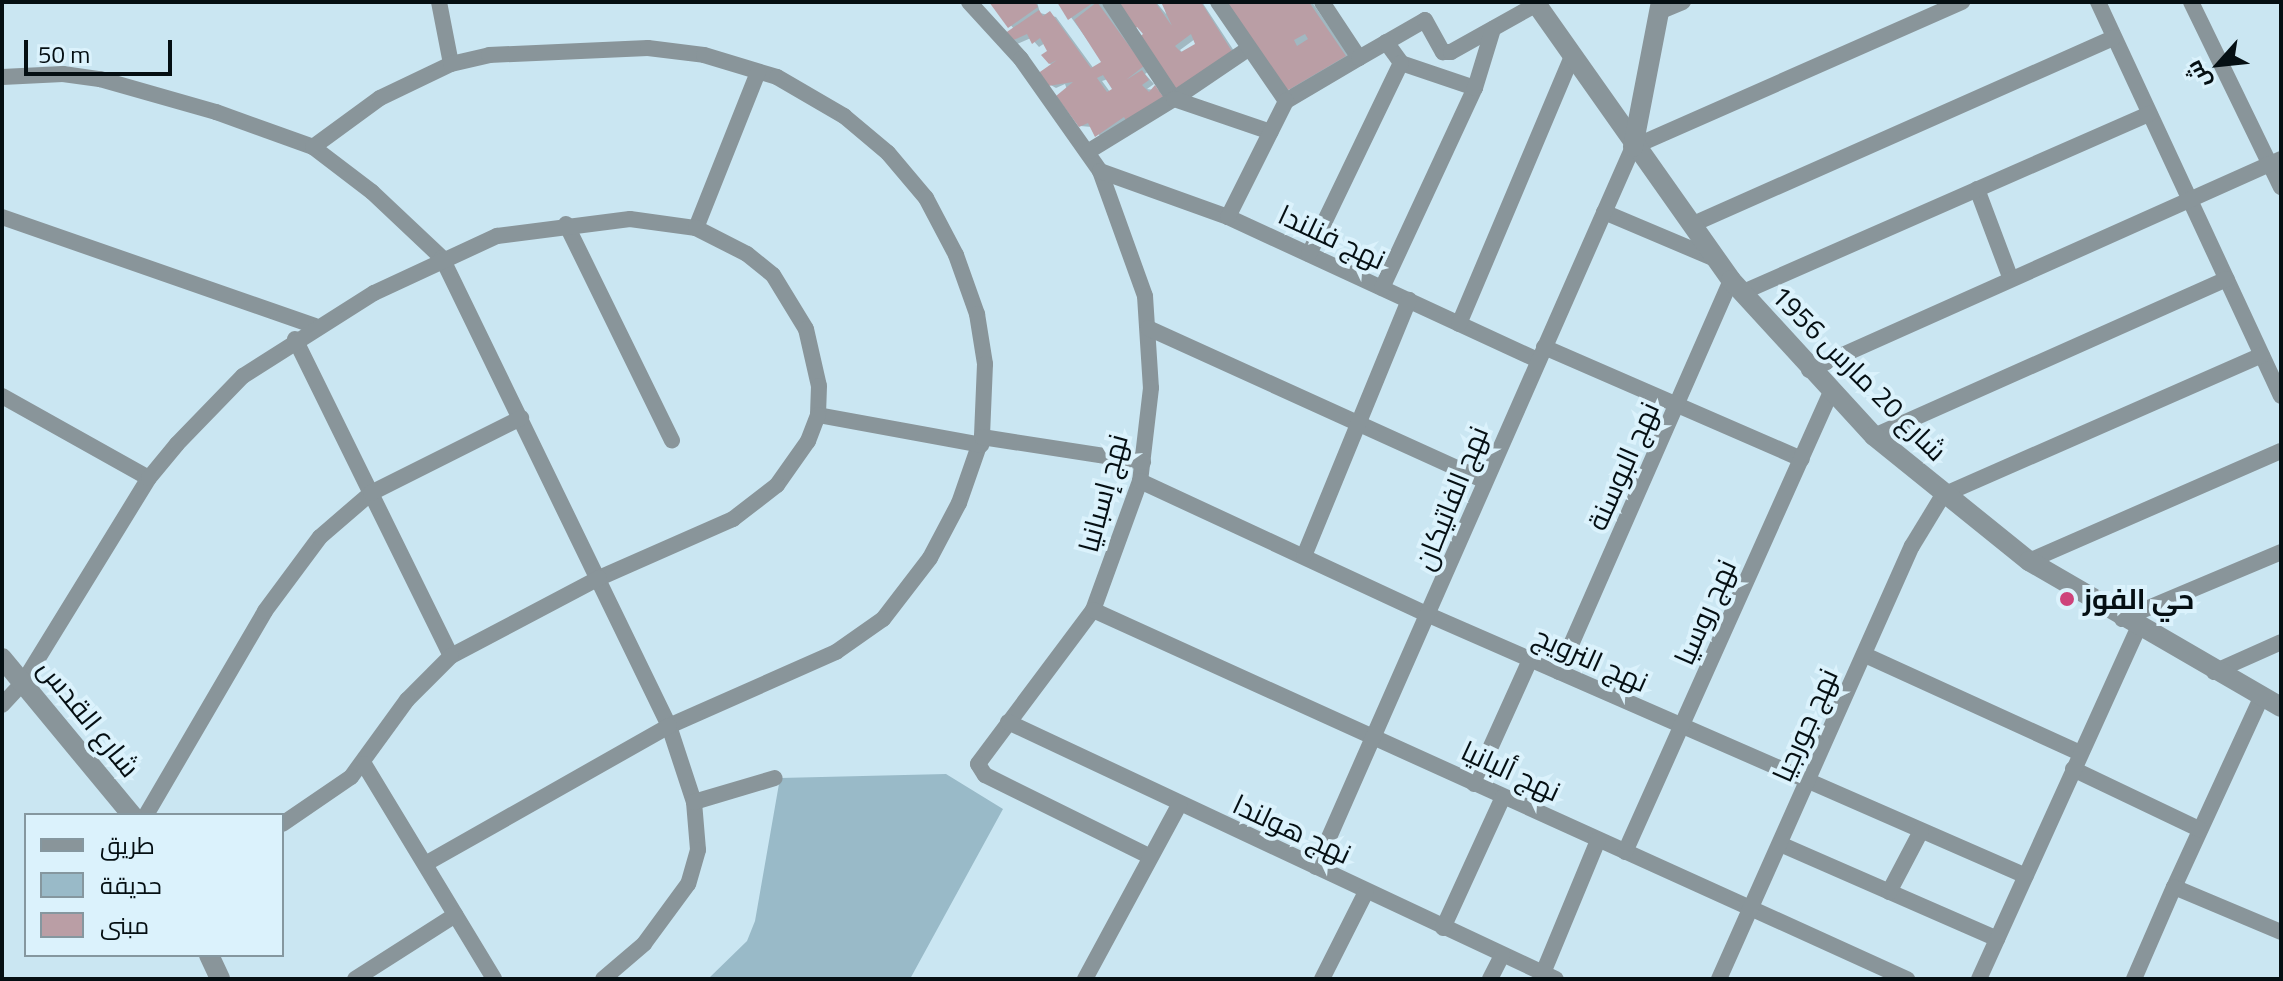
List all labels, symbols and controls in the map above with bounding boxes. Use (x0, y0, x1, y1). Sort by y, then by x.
scale bar (28, 24, 176, 74)
north arrow (2179, 24, 2259, 104)
text: 50 m (38, 36, 90, 72)
text: ش (2176, 55, 2219, 95)
street label: نهج فنلندا (1273, 198, 1391, 276)
street label: شارع 20 مارس 1956 (1764, 278, 1954, 468)
street label: نهج البوسنة (1580, 397, 1666, 535)
street label: نهج الفاتيكان (1407, 421, 1495, 575)
street label: نهج إسبانيا (1071, 430, 1135, 556)
street label: نهج روسيا (1667, 554, 1743, 670)
place label: حي الفوز (2083, 582, 2194, 616)
marker: حي الفوز (2058, 590, 2076, 608)
street label: نهج النرويج (1528, 619, 1654, 699)
street label: شارع القدس (31, 652, 147, 784)
street label: نهج جورجيا (1765, 663, 1845, 787)
street label: نهج ألبانيا (1456, 734, 1566, 808)
street label: نهج هولندا (1228, 787, 1356, 871)
legend (24, 813, 284, 957)
text: طريق (100, 827, 155, 863)
text: حديقة (100, 867, 162, 903)
text: مبنى (100, 907, 149, 943)

